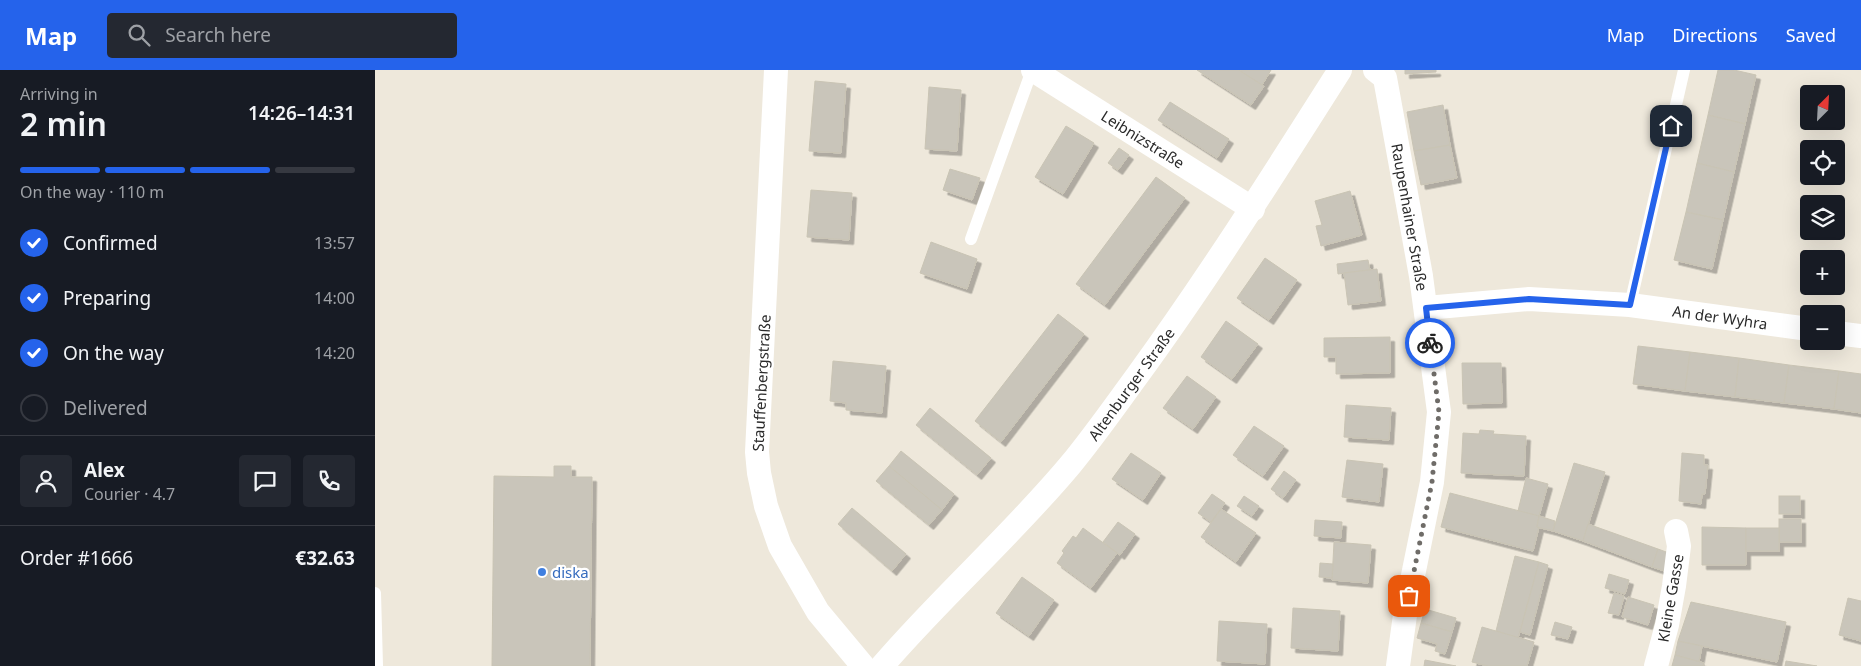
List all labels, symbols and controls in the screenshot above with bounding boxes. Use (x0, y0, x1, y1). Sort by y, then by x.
search box (107, 13, 457, 58)
text: Map (25, 19, 77, 52)
icon: search (125, 21, 153, 49)
text: Search here (165, 22, 271, 48)
text: Map (1607, 23, 1644, 47)
text: Directions (1672, 23, 1758, 47)
text: Saved (1786, 23, 1836, 47)
text: Arriving in (20, 83, 98, 105)
north arrow (1800, 85, 1845, 130)
map controls (1800, 85, 1845, 350)
text: 14:26–14:31 (248, 100, 355, 126)
text: 2 min (20, 102, 107, 145)
street label: Leibnizstraße (1098, 105, 1188, 173)
pin (1650, 105, 1692, 147)
icon: home (1657, 112, 1685, 140)
button: locate (1800, 140, 1845, 185)
street label: Raupenhainer Straße (1387, 142, 1433, 292)
text: On the way · 110 m (20, 181, 164, 203)
button: layers (1800, 195, 1845, 240)
icon: check (20, 229, 48, 257)
text: Confirmed (63, 230, 158, 256)
text: 13:57 (314, 232, 355, 254)
button: + (1800, 250, 1845, 295)
icon: check (20, 284, 48, 312)
text: Preparing (63, 285, 151, 311)
text: 14:00 (314, 287, 355, 309)
street label: An der Wyhra (1671, 300, 1769, 334)
button: − (1800, 305, 1845, 350)
street label: Stauffenbergstraße (747, 314, 775, 452)
courier (1405, 318, 1455, 368)
street label: Altenburger Straße (1083, 324, 1179, 444)
icon: bike (1416, 329, 1444, 357)
icon: check (20, 339, 48, 367)
text: On the way (63, 340, 164, 366)
text: 14:20 (314, 342, 355, 364)
text: Delivered (63, 395, 148, 421)
button: person (20, 455, 72, 507)
button: chat (239, 455, 291, 507)
button: phone (303, 455, 355, 507)
text: Alex (84, 457, 125, 483)
text: Courier · 4.7 (84, 483, 175, 505)
text: Order #1666 (20, 545, 133, 571)
text: €32.63 (295, 545, 355, 571)
street label: Kleine Gasse (1652, 552, 1688, 644)
place label: diska (552, 562, 589, 582)
marker: diska (536, 566, 548, 578)
pin (1388, 575, 1430, 617)
icon: bag (1395, 582, 1423, 610)

